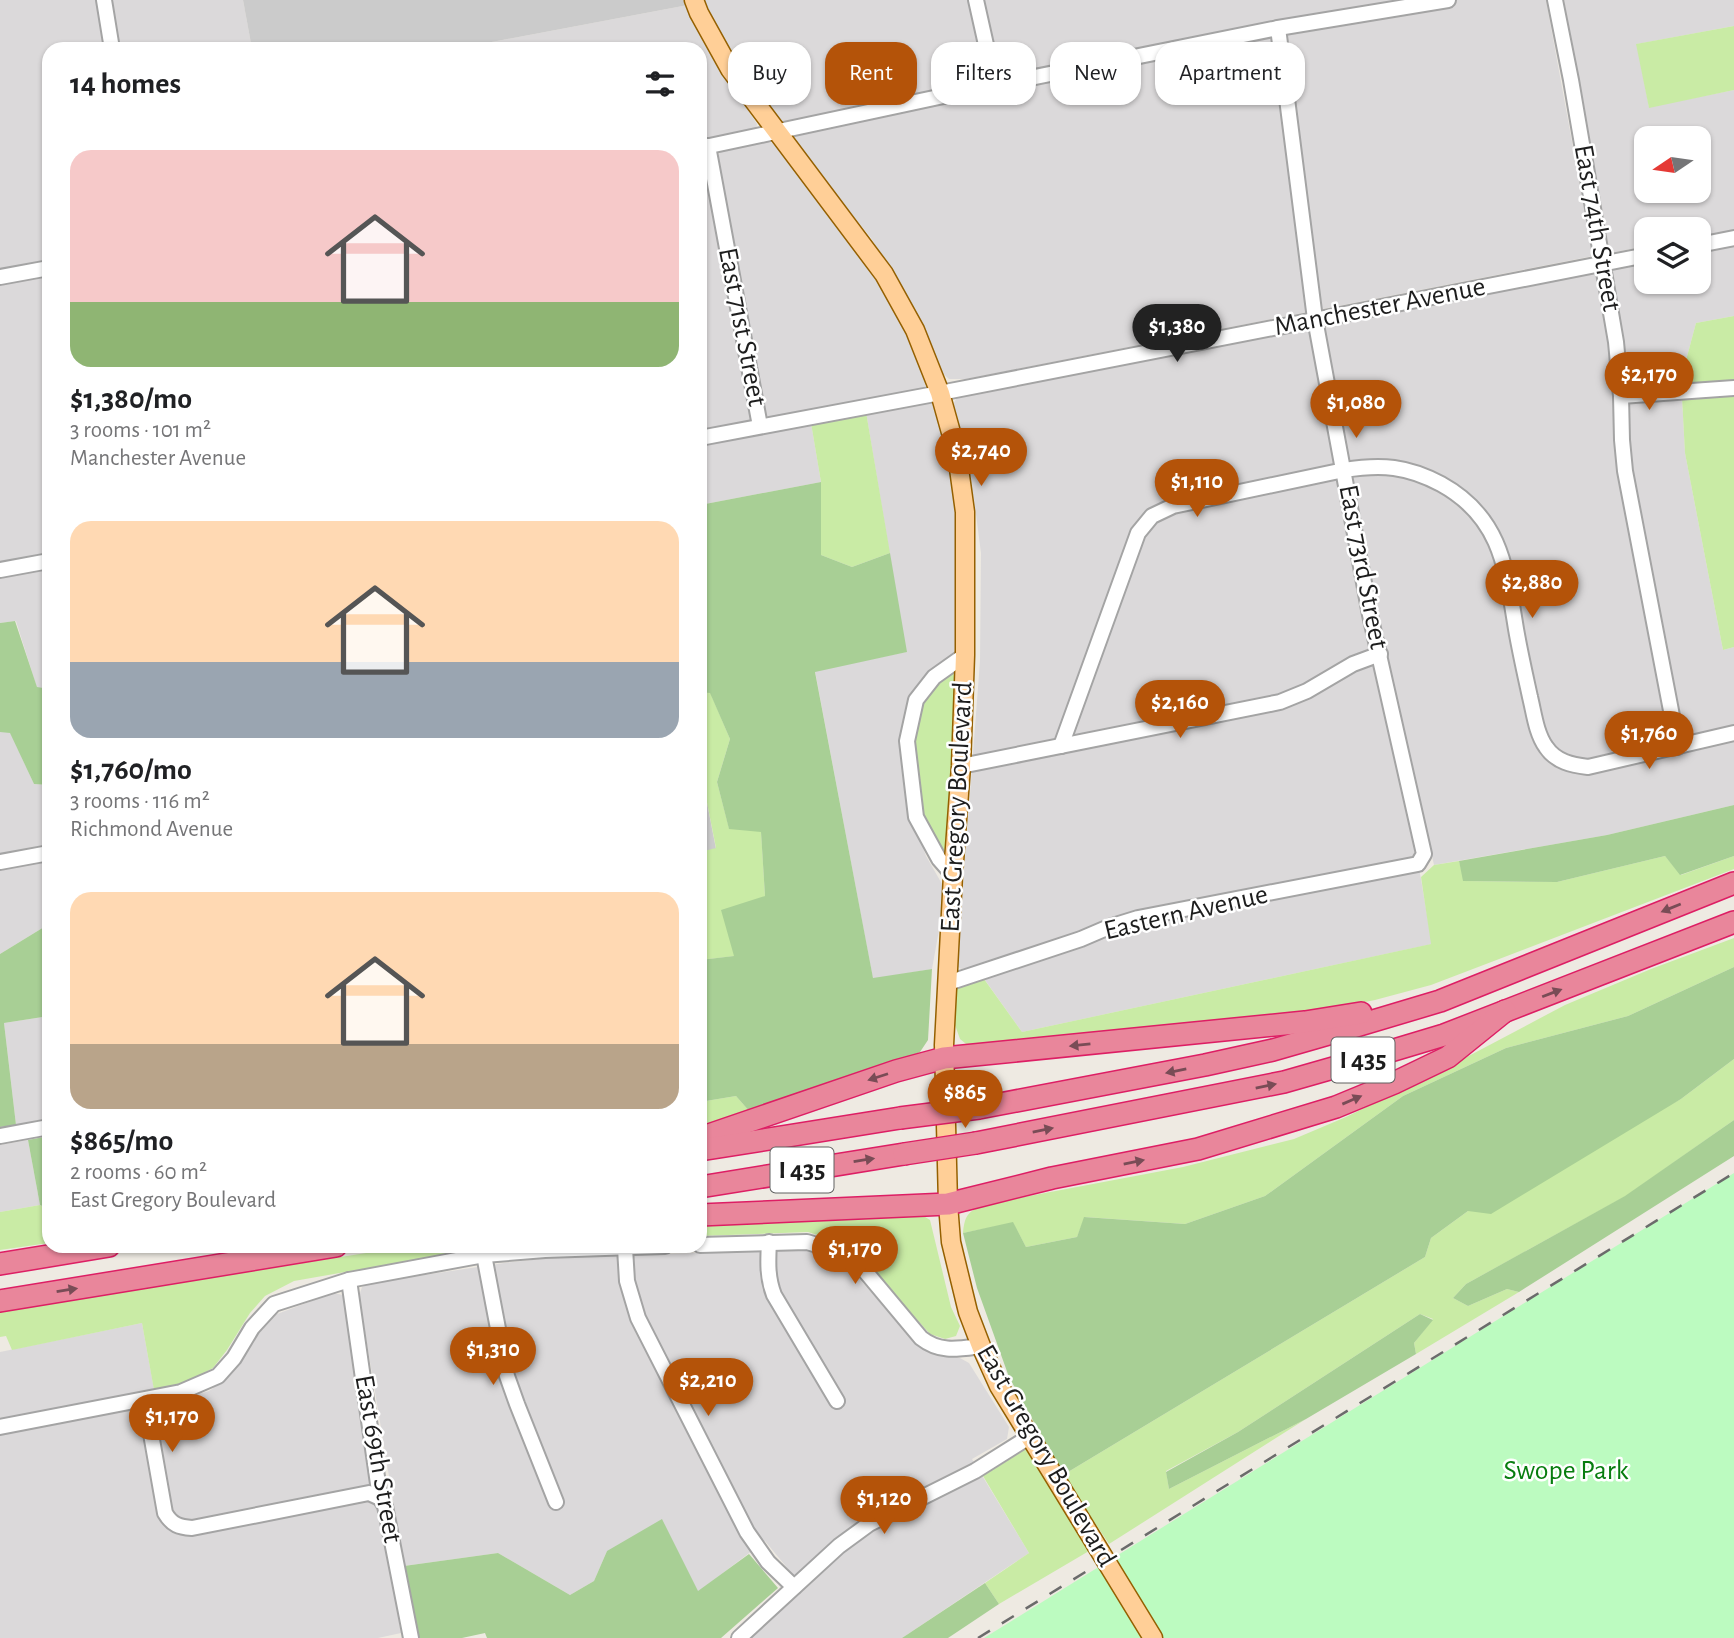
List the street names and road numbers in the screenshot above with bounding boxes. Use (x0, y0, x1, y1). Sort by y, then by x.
street label: East 74th Street (1569, 142, 1625, 314)
street label: East 71st Street (713, 245, 771, 409)
street label: Manchester Avenue (1272, 273, 1488, 341)
street label: East 73rd Street (1333, 482, 1393, 652)
street label: East Gregory Boulevard (936, 681, 978, 933)
street label: Eastern Avenue (1101, 881, 1271, 945)
road number: I 435 (1332, 1037, 1394, 1082)
road number: I 435 (770, 1148, 834, 1192)
street label: East Gregory Boulevard (971, 1340, 1121, 1572)
street label: East 69th Street (349, 1373, 407, 1545)

